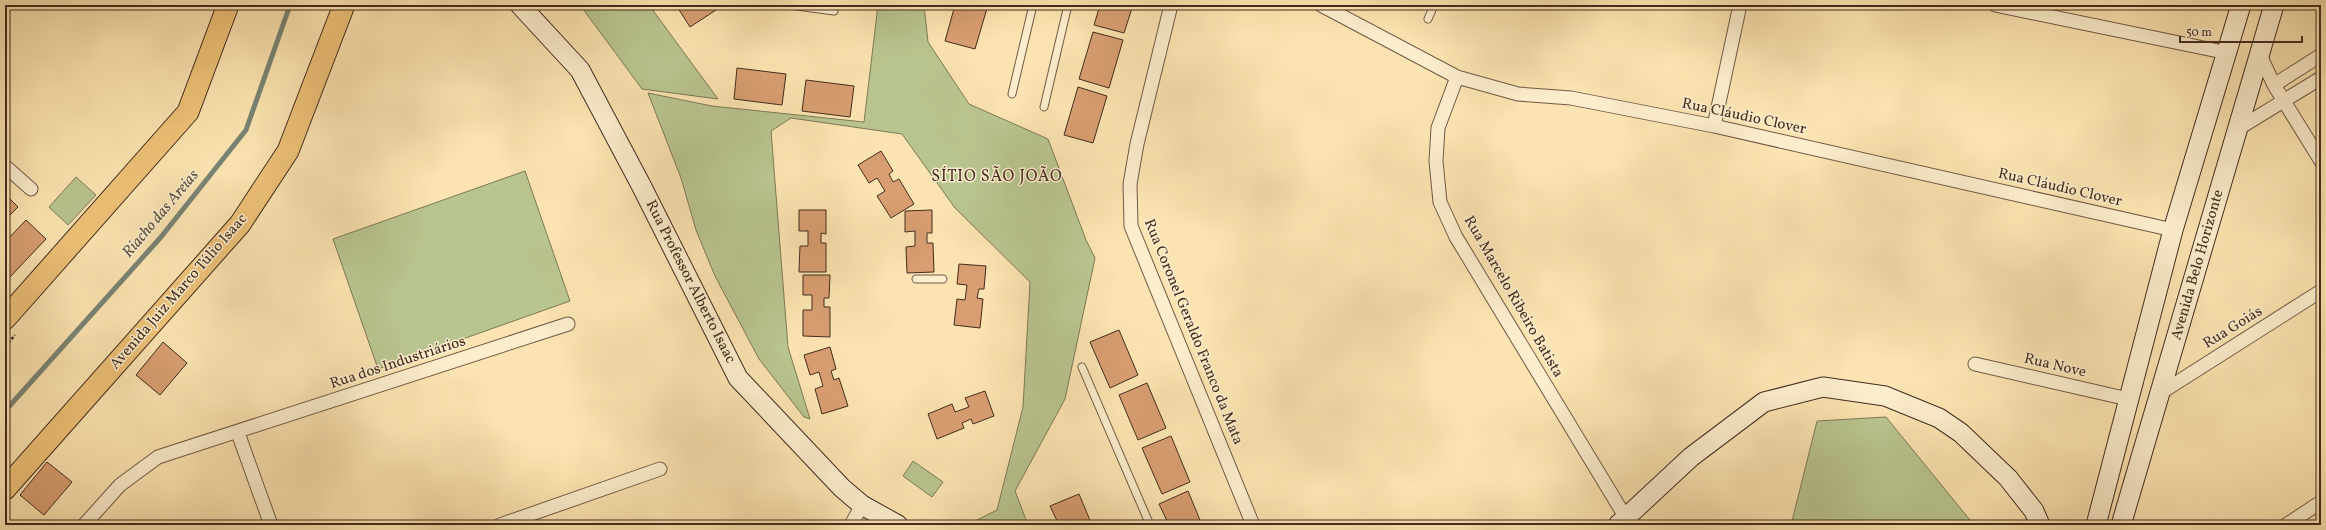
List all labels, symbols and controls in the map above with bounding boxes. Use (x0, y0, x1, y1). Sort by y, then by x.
scale bar (2180, 18, 2302, 44)
text: 50 m (2186, 25, 2212, 41)
street label: Rua Cláudio Clover (1680, 94, 1808, 140)
street label: Rua Cláudio Clover (1996, 164, 2124, 212)
water label: Riacho das Areias (118, 165, 204, 263)
district label: SÍTIO SÃO JOÃO (931, 166, 1063, 188)
street label: Avenida Belo Horizonte (2166, 187, 2230, 343)
street label: Rua Professor Alberto Isaac (640, 197, 740, 367)
street label: Avenida Juiz Marco Túlio Isaac (105, 209, 253, 374)
street label: Rua Marcelo Ribeiro Batista (1458, 212, 1568, 382)
street label: Rua Coronel Geraldo Franco da Mata (1138, 216, 1248, 448)
street label: Rua Goiás (2199, 301, 2267, 355)
street label: Rua dos Industriários (328, 331, 468, 395)
street label: Rua Nove (2022, 349, 2088, 383)

